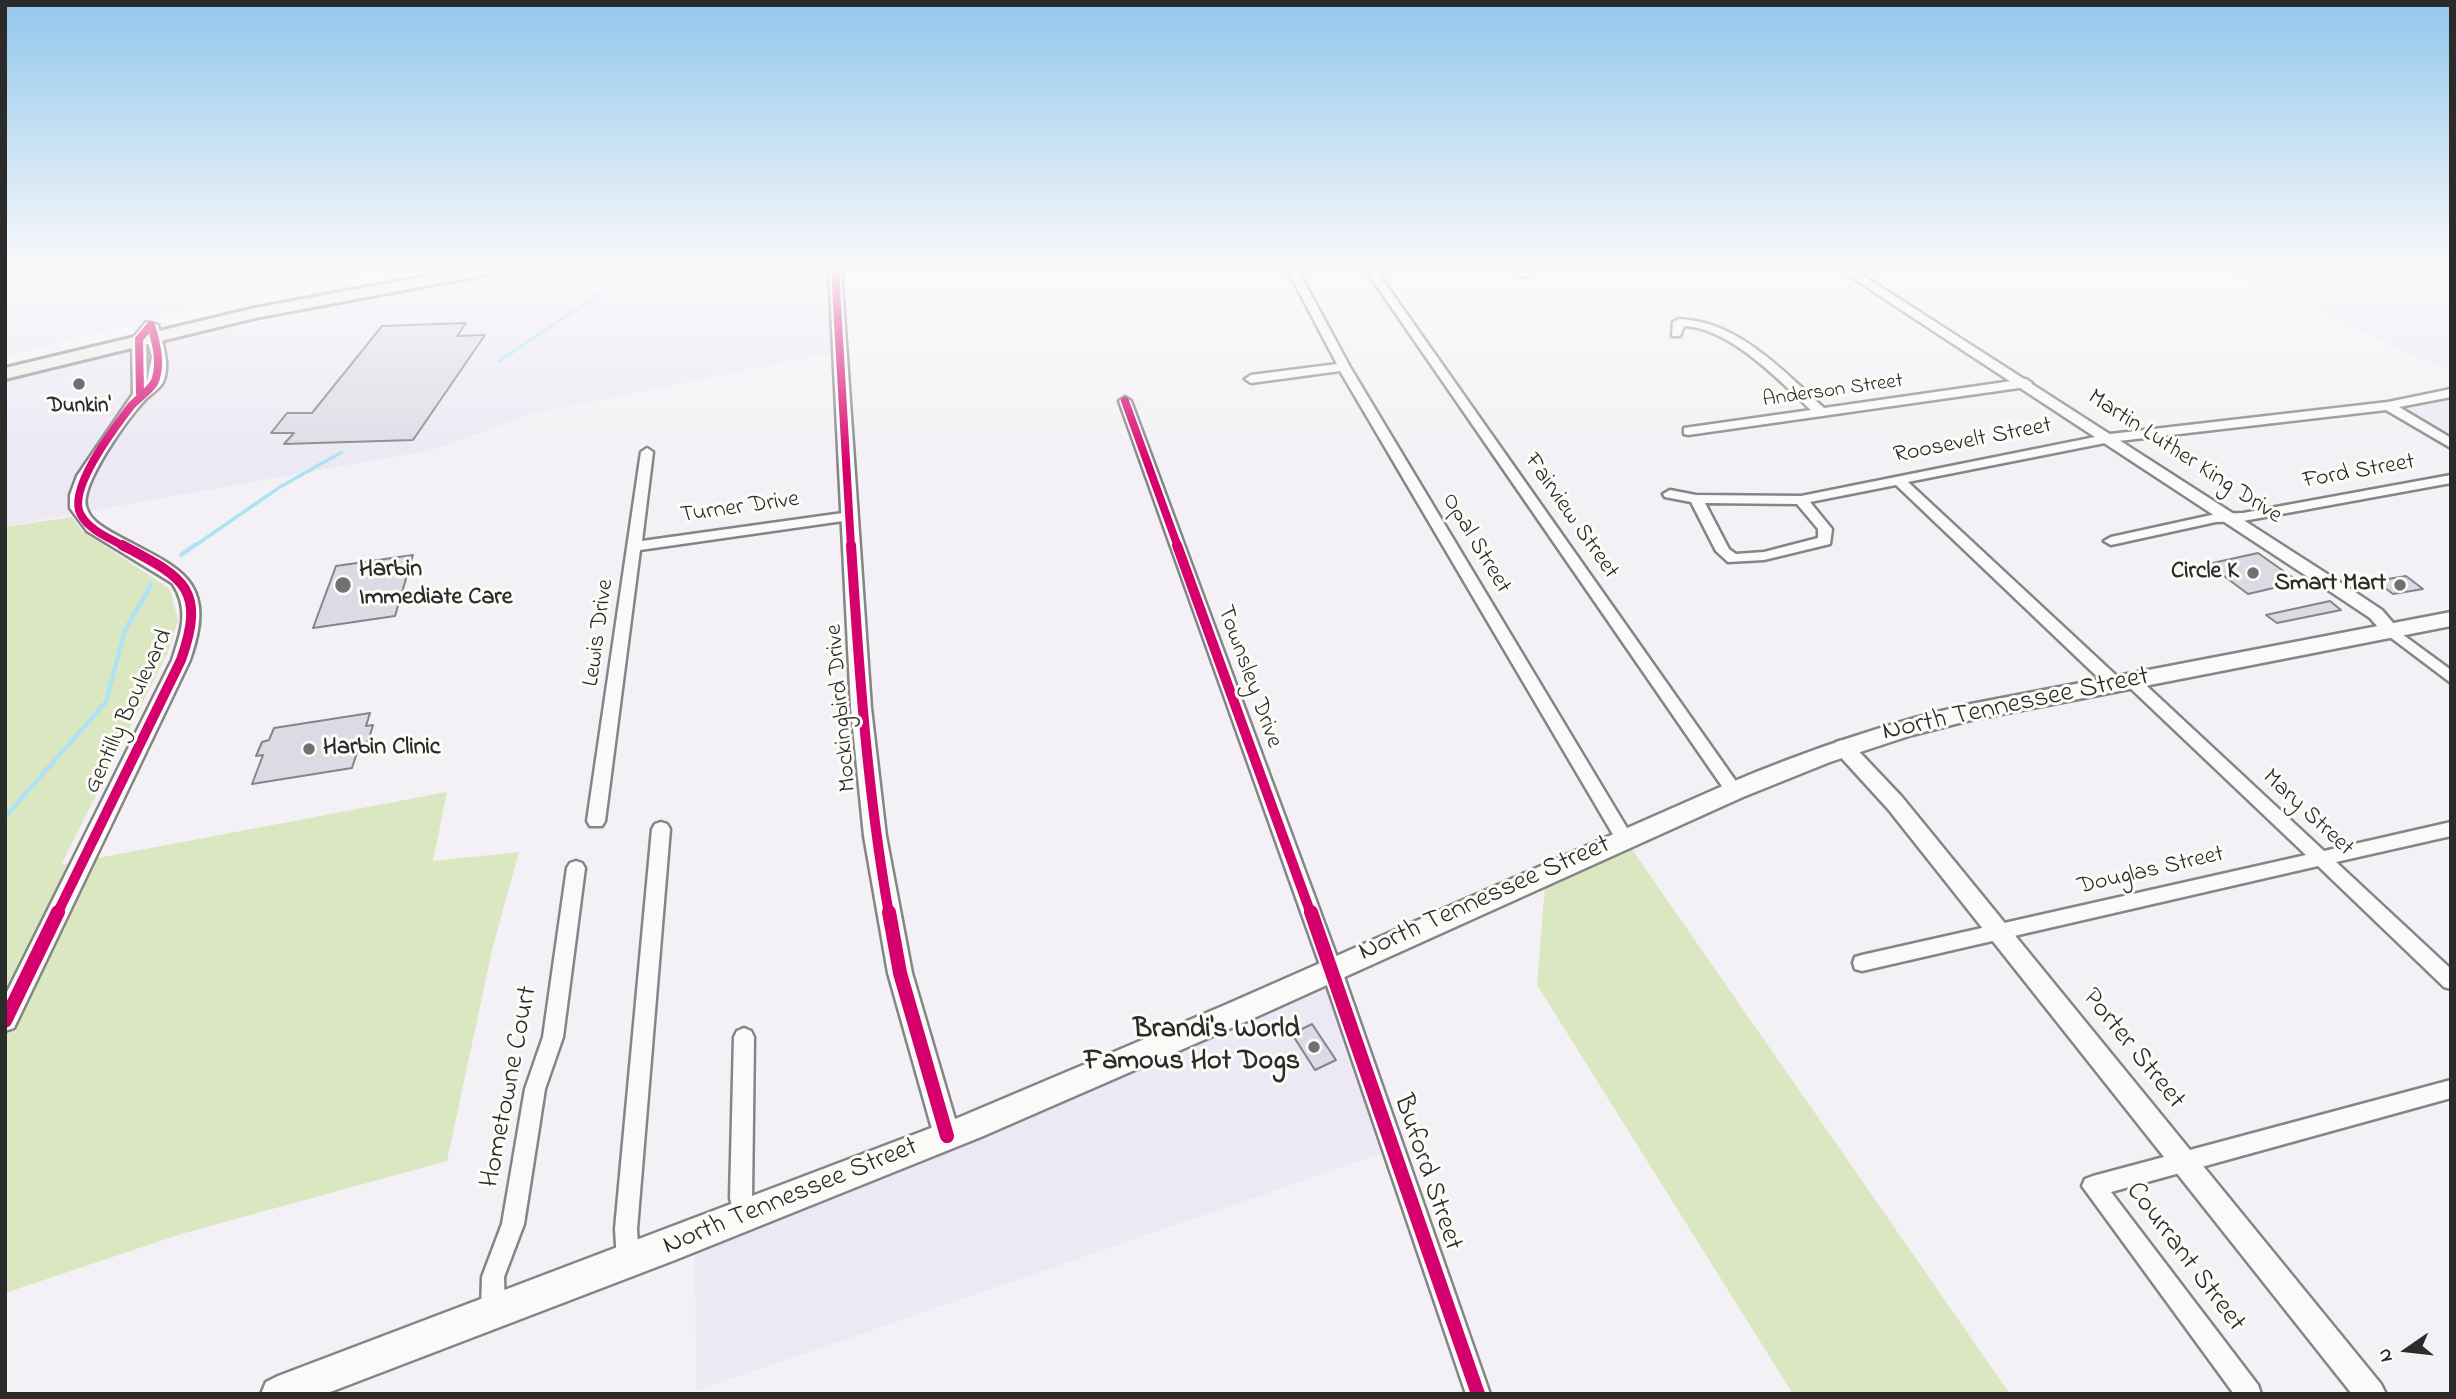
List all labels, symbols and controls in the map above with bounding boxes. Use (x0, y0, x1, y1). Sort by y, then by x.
street label: Anderson Street (1761, 370, 1905, 414)
marker: Dunkin' (71, 376, 87, 392)
street label: Martin Luther King Drive (2081, 384, 2287, 532)
place label: Dunkin' (47, 395, 111, 421)
street label: Roosevelt Street (1891, 413, 2055, 471)
street label: Fairview Street (1516, 449, 1624, 585)
street label: Ford Street (2301, 449, 2417, 497)
street label: Turner Drive (679, 486, 801, 532)
street label: Opal Street (1434, 488, 1516, 600)
place label: Harbin Immediate Care (359, 557, 513, 613)
place label: Circle K (2171, 559, 2239, 587)
marker: Circle K (2245, 565, 2261, 581)
place label: Smart Mart (2274, 571, 2386, 599)
marker: Harbin Immediate Care (333, 575, 353, 595)
marker: Smart Mart (2392, 577, 2408, 593)
street label: Lewis Drive (578, 578, 622, 688)
street label: Townsley Drive (1209, 602, 1287, 752)
street label: Mockingbird Drive (821, 623, 865, 793)
street label: Gentilly Boulevard (79, 625, 181, 799)
street label: North Tennessee Street (1880, 661, 2152, 751)
place label: Harbin Clinic (323, 735, 441, 763)
marker: Harbin Clinic (301, 741, 317, 757)
street label: Mary Street (2255, 764, 2359, 864)
street label: North Tennessee Street (1354, 829, 1616, 971)
street label: Douglas Street (2075, 841, 2227, 903)
street label: Hometowne Court (475, 983, 547, 1191)
street label: Porter Street (2073, 983, 2191, 1117)
place label: Brandi's World Famous Hot Dogs (1084, 1014, 1300, 1080)
marker: Brandi's World Famous Hot Dogs (1306, 1039, 1322, 1055)
street label: Buford Street (1384, 1091, 1468, 1255)
street label: North Tennessee Street (659, 1132, 923, 1264)
street label: Courrant Street (2117, 1176, 2251, 1340)
north arrow (2372, 1315, 2442, 1385)
text: N (2371, 1346, 2401, 1365)

